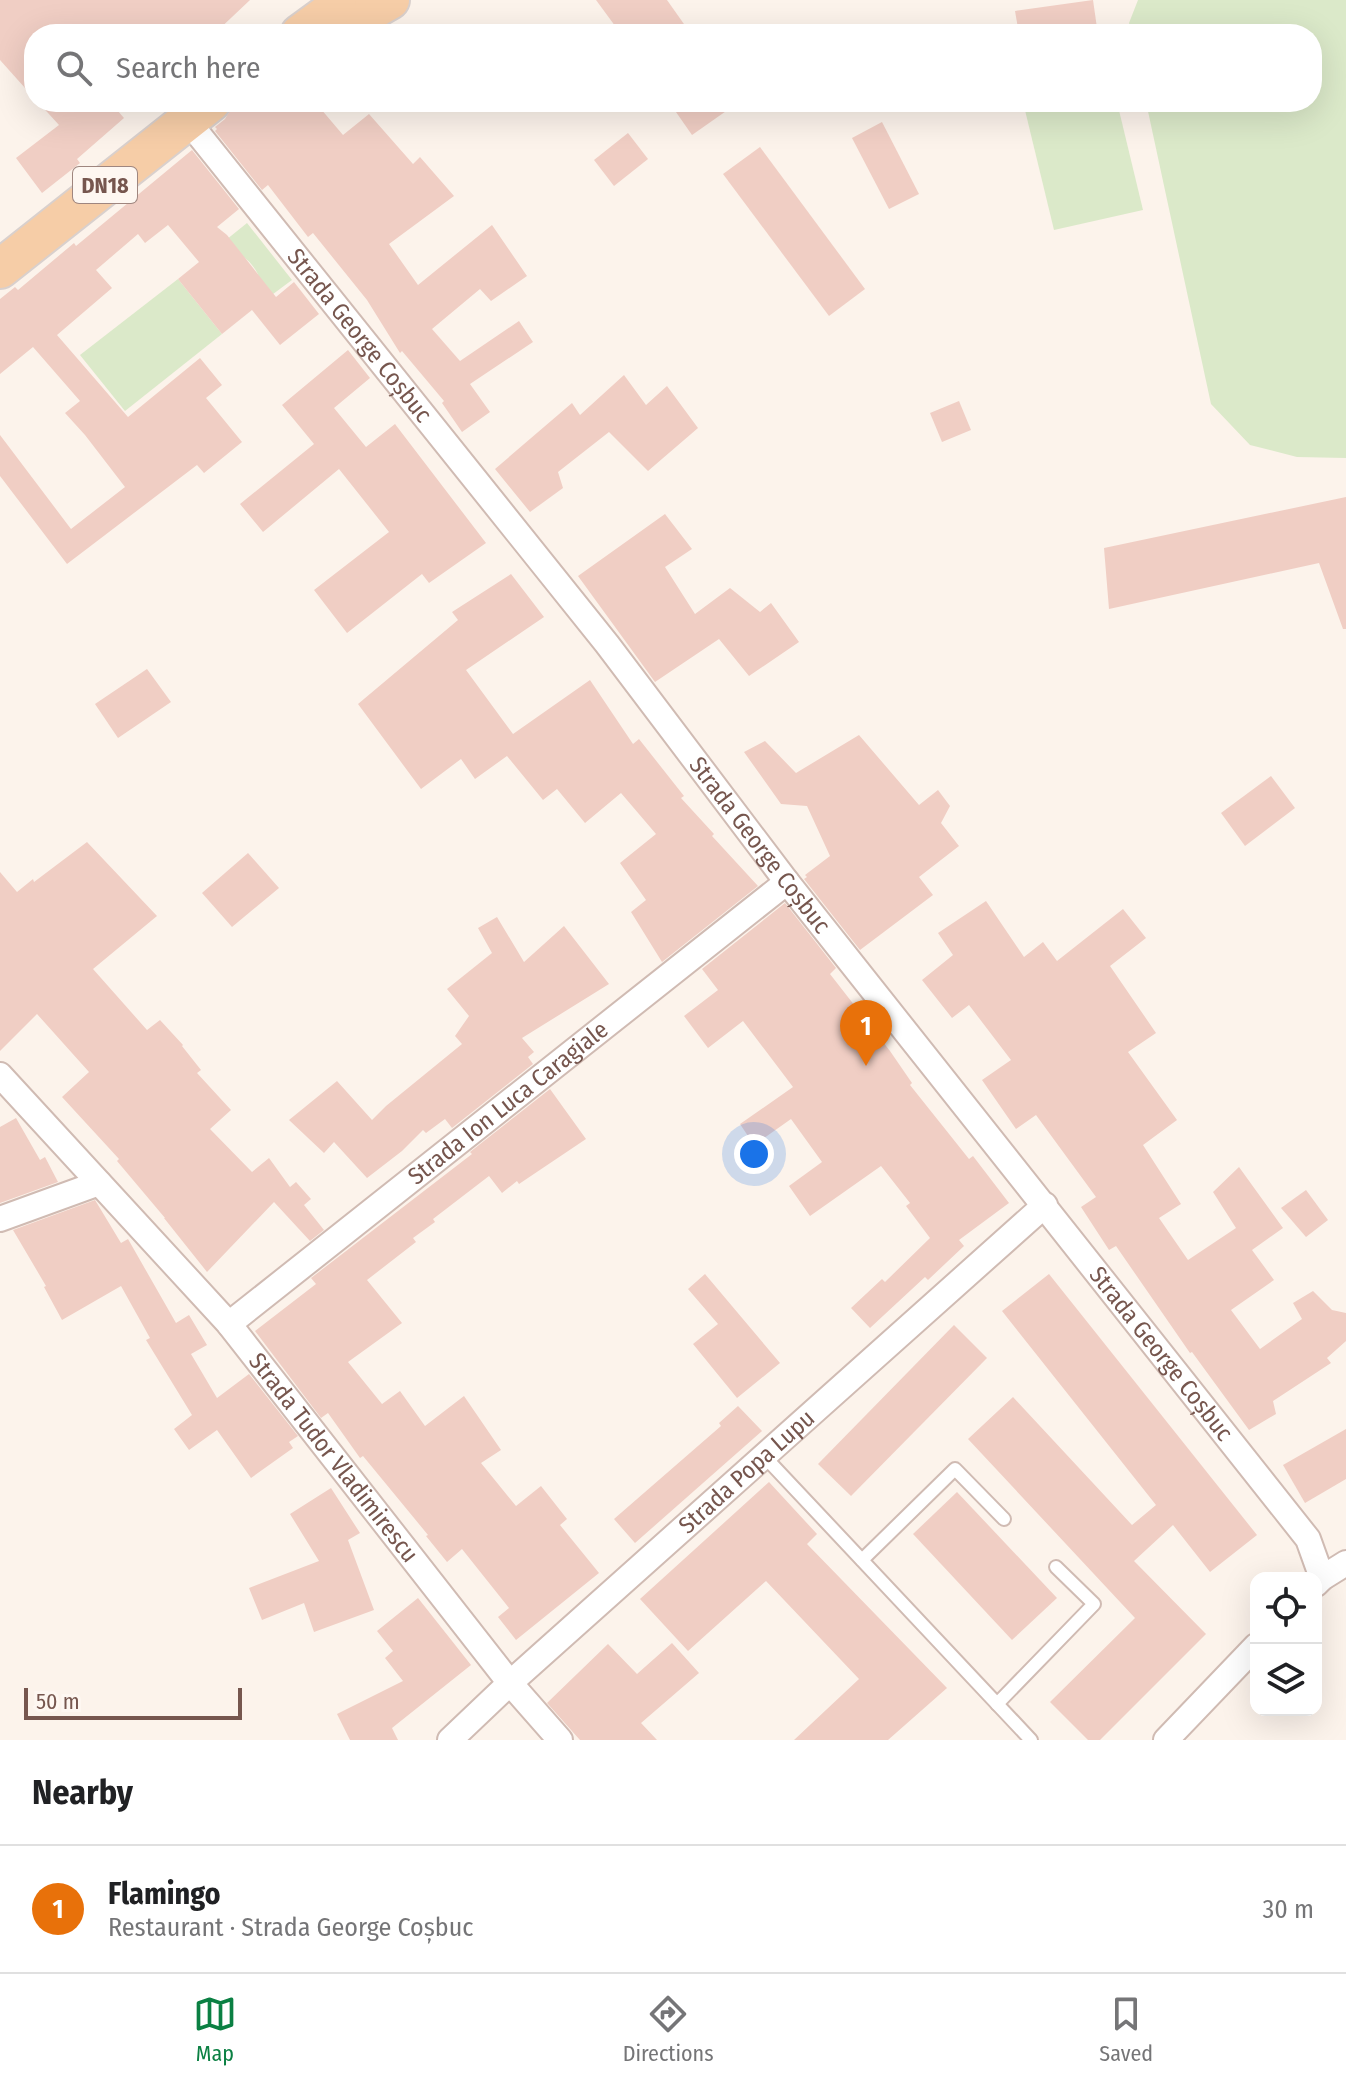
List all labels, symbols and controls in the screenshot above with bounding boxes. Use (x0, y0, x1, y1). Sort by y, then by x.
search box (24, 24, 1322, 112)
icon: search (52, 46, 96, 90)
text: Search here (116, 50, 261, 86)
road number: DN18 (73, 167, 137, 203)
street label: Strada George Coșbuc (282, 243, 438, 428)
street label: Strada George Coșbuc (683, 751, 836, 939)
pin: 1 (840, 1000, 892, 1066)
street label: Strada Ion Luca Caragiale (403, 1015, 613, 1191)
your location (734, 1134, 774, 1174)
street label: Strada George Coșbuc (1084, 1261, 1239, 1446)
street label: Strada Tudor Vladimirescu (243, 1347, 424, 1568)
street label: Strada Popa Lupu (673, 1404, 820, 1539)
map controls (1250, 1572, 1322, 1716)
button: locate (1250, 1572, 1322, 1644)
button: layers (1250, 1644, 1322, 1716)
scale bar (24, 1684, 242, 1720)
text: 50 m (36, 1688, 80, 1715)
text: Nearby (32, 1772, 133, 1813)
text: Flamingo (108, 1876, 221, 1912)
text: 1 (53, 1894, 64, 1925)
text: 30 m (1263, 1894, 1314, 1925)
text: Restaurant · Strada George Coșbuc (108, 1912, 473, 1943)
tab: Map (193, 1992, 237, 2067)
tab: Directions (623, 1992, 714, 2067)
tab: Saved (1099, 1992, 1153, 2067)

